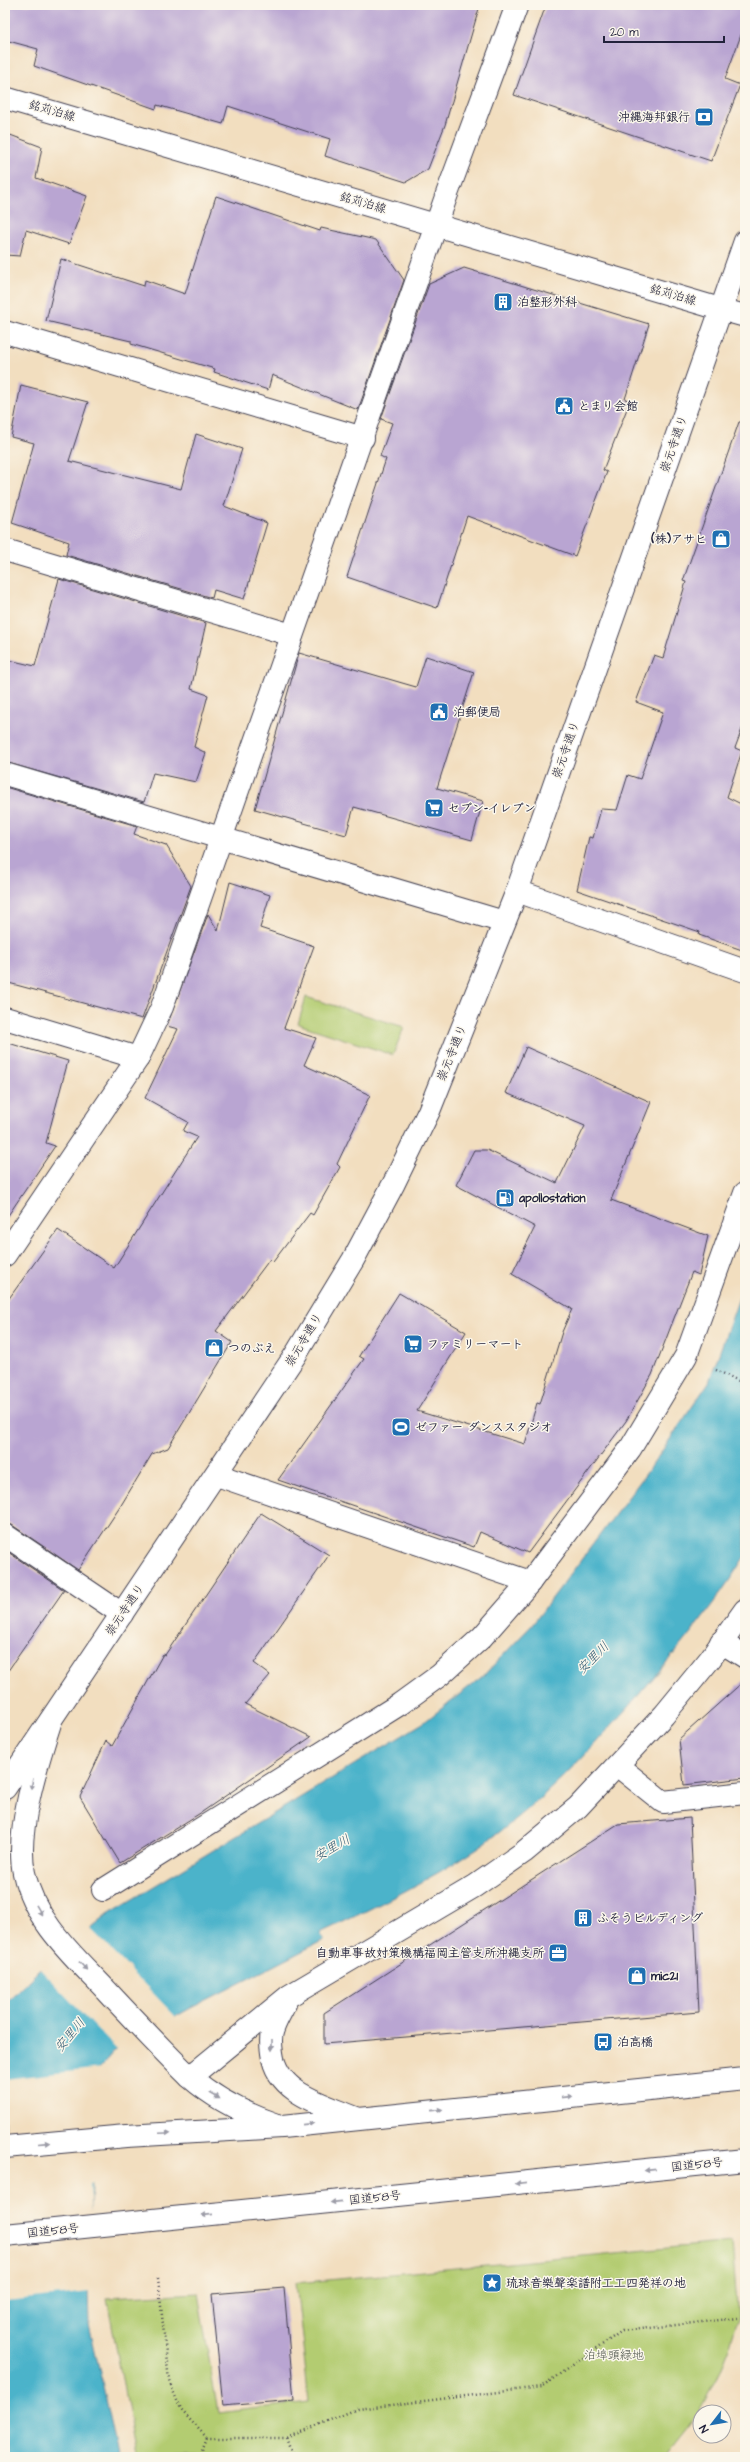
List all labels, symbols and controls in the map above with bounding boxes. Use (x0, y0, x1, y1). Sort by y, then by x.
scale bar (604, 18, 724, 44)
text: 20 m (610, 24, 639, 41)
street label: 銘苅泊線 (27, 96, 77, 126)
bank icon: 沖縄海邦銀行 (693, 106, 715, 128)
place label: 沖縄海邦銀行 (618, 109, 690, 126)
street label: 銘苅泊線 (338, 188, 388, 218)
street label: 銘苅泊線 (648, 280, 698, 310)
building icon: 泊整形外科 (492, 291, 514, 313)
place label: 泊整形外科 (517, 294, 577, 311)
public building icon: とまり会館 (553, 395, 575, 417)
place label: とまり会館 (578, 398, 638, 415)
street label: 崇元寺通り (656, 413, 692, 475)
shop icon: (株)アサヒ (710, 528, 732, 550)
place label: (株)アサヒ (650, 531, 707, 548)
public building icon: 泊郵便局 (428, 701, 450, 723)
place label: 泊郵便局 (453, 704, 501, 721)
street label: 崇元寺通り (548, 719, 584, 781)
supermarket icon: セブン-イレブン (423, 797, 445, 819)
place label: セブン-イレブン (448, 800, 536, 817)
street label: 崇元寺通り (433, 1022, 471, 1084)
fuel station icon: apollostation (494, 1187, 516, 1209)
place label: apollostation (518, 1190, 585, 1208)
street label: 崇元寺通り (281, 1310, 327, 1370)
supermarket icon: ファミリーマート (402, 1333, 424, 1355)
place label: ファミリーマート (427, 1336, 523, 1353)
shop icon: つのぶえ (203, 1337, 225, 1359)
place label: つのぶえ (228, 1340, 276, 1357)
sports icon: ゼファー ダンススタジオ (390, 1416, 412, 1438)
place label: ゼファー ダンススタジオ (415, 1419, 552, 1436)
street label: 崇元寺通り (101, 1580, 149, 1640)
water label: 安里川 (573, 1638, 613, 1678)
one-way arrow (28, 1778, 34, 1790)
water label: 安里川 (311, 1830, 353, 1866)
one-way arrow (35, 1904, 42, 1916)
building icon: ふそうビルディング (572, 1907, 594, 1929)
place label: ふそうビルディング (597, 1910, 703, 1927)
office icon: 自動車事故対策機構福岡主管支所沖縄支所 (547, 1942, 569, 1964)
place label: 自動車事故対策機構福岡主管支所沖縄支所 (316, 1945, 545, 1962)
one-way arrow (78, 1961, 88, 1971)
shop icon: mic21 (626, 1965, 648, 1987)
place label: mic21 (651, 1968, 679, 1985)
water label: 安里川 (51, 2014, 89, 2056)
bus stop icon: 泊高橋 (592, 2031, 614, 2053)
place label: 泊高橋 (617, 2034, 653, 2051)
one-way arrow (269, 2039, 275, 2052)
one-way arrow (209, 2093, 221, 2100)
one-way arrow (561, 2094, 573, 2100)
one-way arrow (431, 2107, 443, 2113)
one-way arrow (302, 2120, 314, 2127)
one-way arrow (159, 2130, 171, 2137)
one-way arrow (38, 2140, 50, 2147)
street label: 国道58号 (670, 2154, 724, 2176)
one-way arrow (644, 2166, 656, 2173)
one-way arrow (515, 2180, 527, 2186)
street label: 国道58号 (348, 2187, 402, 2209)
one-way arrow (330, 2199, 342, 2205)
one-way arrow (201, 2212, 213, 2218)
street label: 国道58号 (26, 2220, 80, 2242)
place icon: 琉球音樂聲楽譜附工工四発祥の地 (481, 2272, 503, 2294)
place label: 琉球音樂聲楽譜附工工四発祥の地 (506, 2275, 686, 2292)
park label: 泊埠頭緑地 (584, 2347, 644, 2364)
north arrow (692, 2404, 732, 2444)
text: N (696, 2422, 712, 2436)

